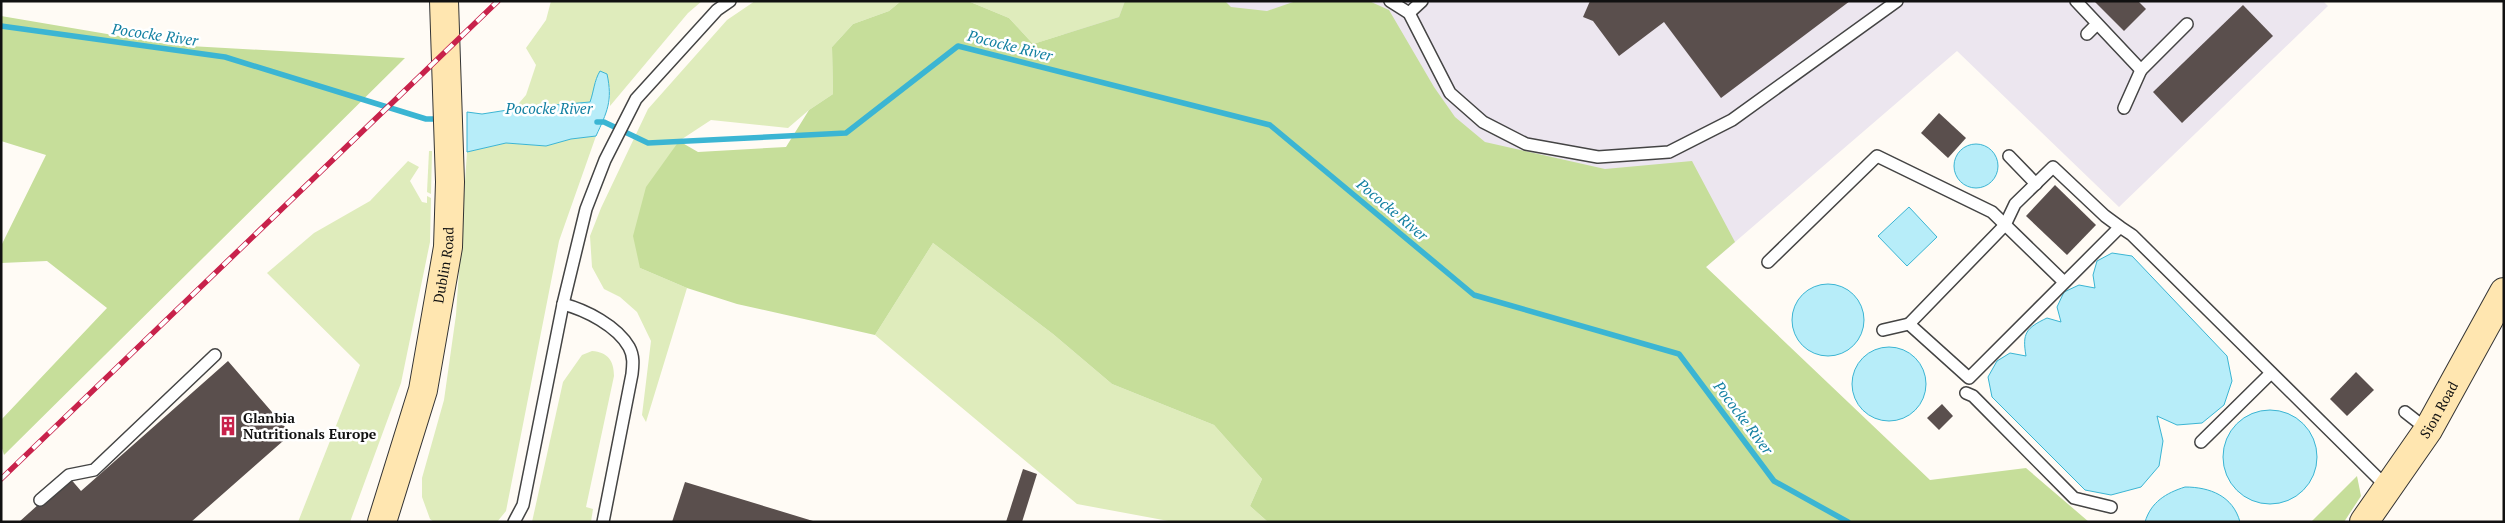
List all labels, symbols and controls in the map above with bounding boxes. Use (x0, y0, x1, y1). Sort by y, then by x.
water label: Pococke River (110, 18, 201, 50)
water label: Pococke River (965, 25, 1056, 66)
water label: Pococke River (505, 98, 594, 118)
water label: Pococke River (1352, 173, 1433, 246)
street label: Dublin Road (428, 226, 458, 305)
water label: Pococke River (1709, 376, 1779, 459)
street label: Sion Road (2415, 378, 2462, 442)
place label: Glanbia Nutritionals Europe (243, 408, 377, 443)
building icon: Glanbia Nutritionals Europe (217, 415, 239, 437)

